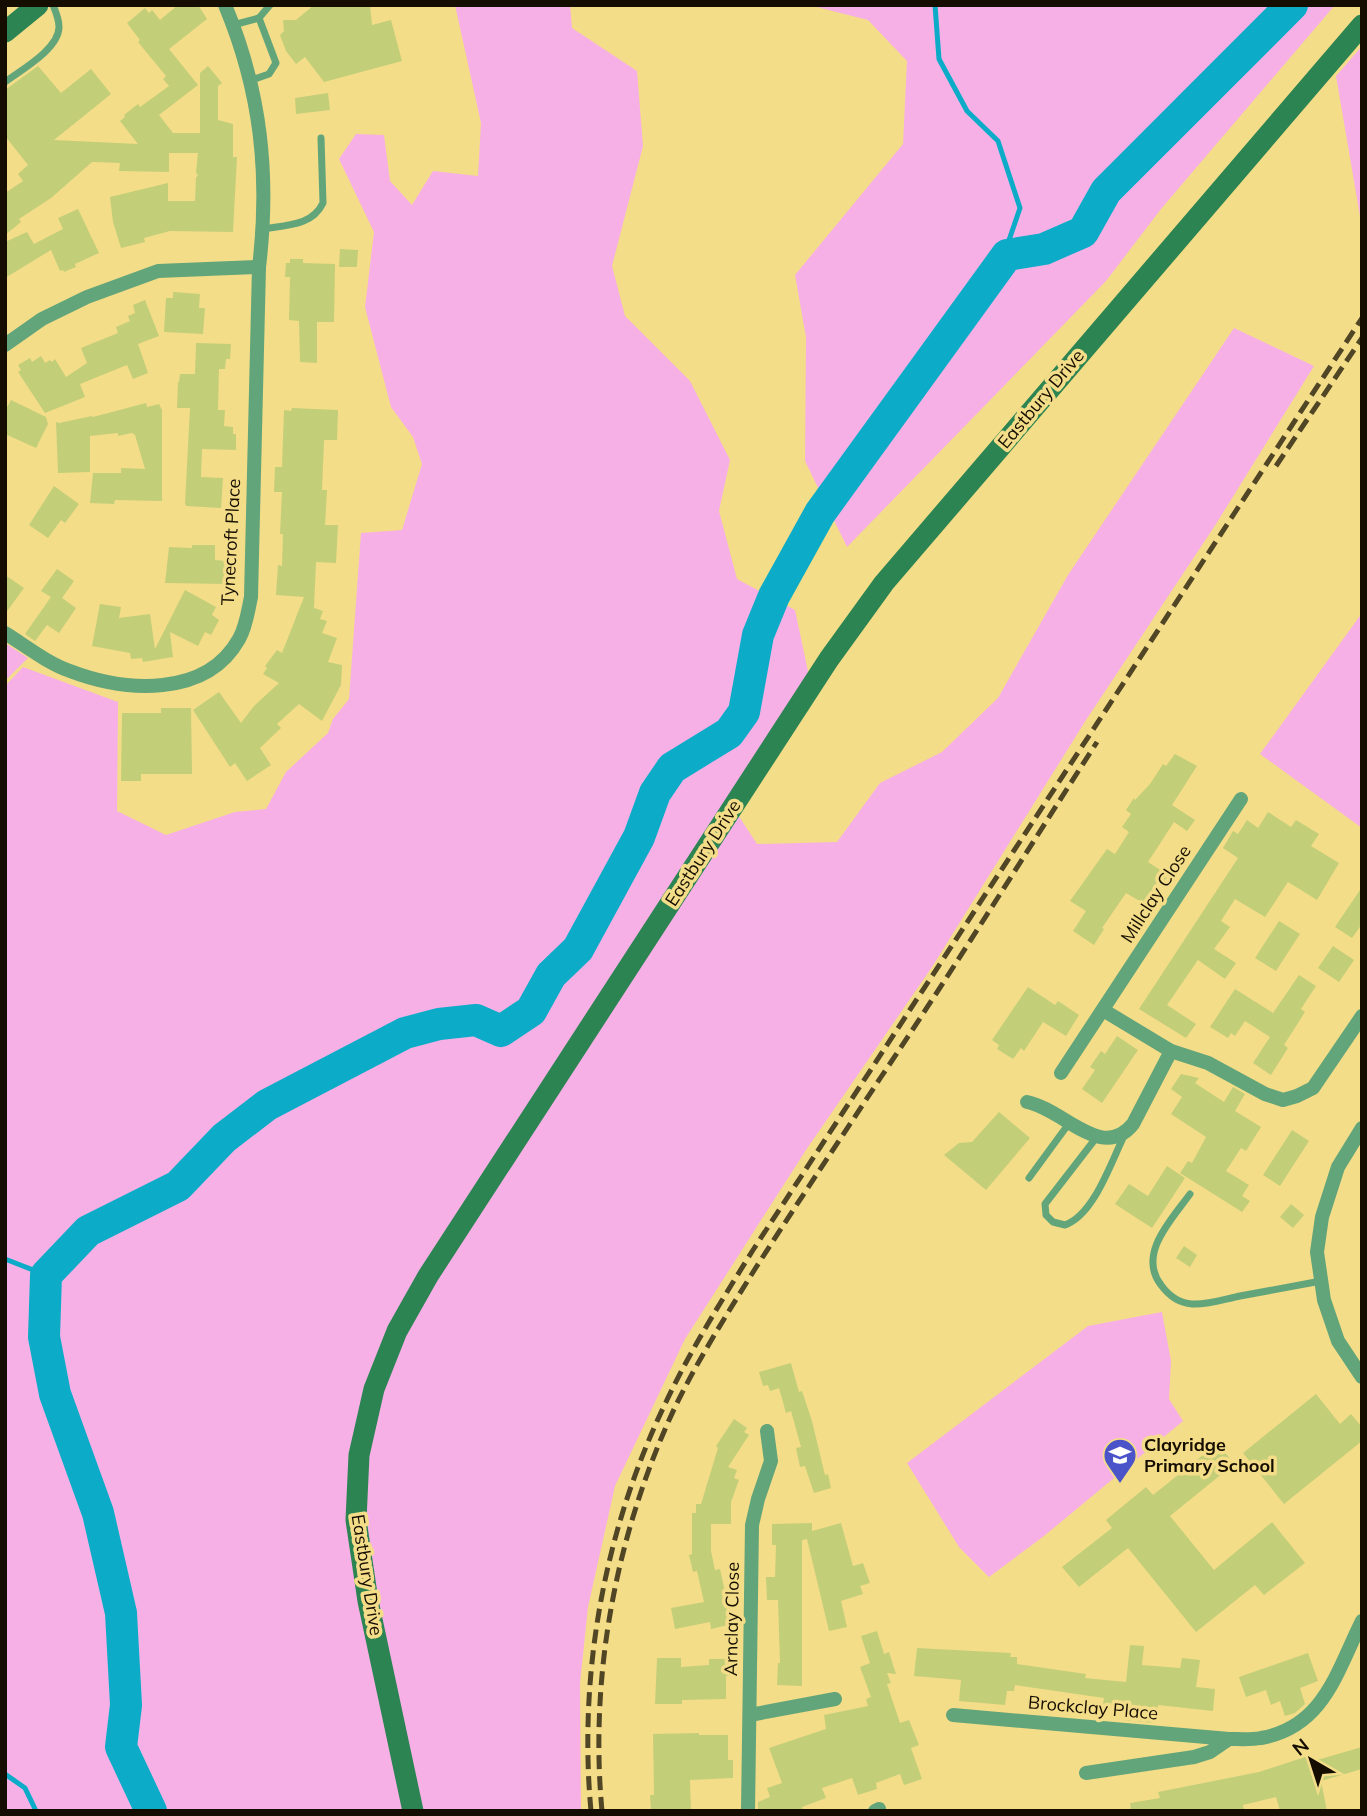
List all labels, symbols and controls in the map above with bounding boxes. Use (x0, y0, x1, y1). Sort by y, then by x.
street label: Eastbury Drive (992, 344, 1089, 453)
street label: Tynecroft Place (216, 478, 245, 606)
street label: Eastbury Drive (660, 795, 746, 910)
street label: Millclay Close (1115, 840, 1196, 947)
place label: Clayridge Primary School (1144, 1433, 1275, 1477)
school or university icon: Clayridge Primary School (1101, 1436, 1139, 1485)
street label: Eastbury Drive (347, 1513, 388, 1637)
street label: Arnclay Close (719, 1562, 744, 1676)
street label: Brockclay Place (1027, 1690, 1159, 1725)
north arrow (1276, 1725, 1346, 1795)
text: N (1287, 1733, 1313, 1761)

